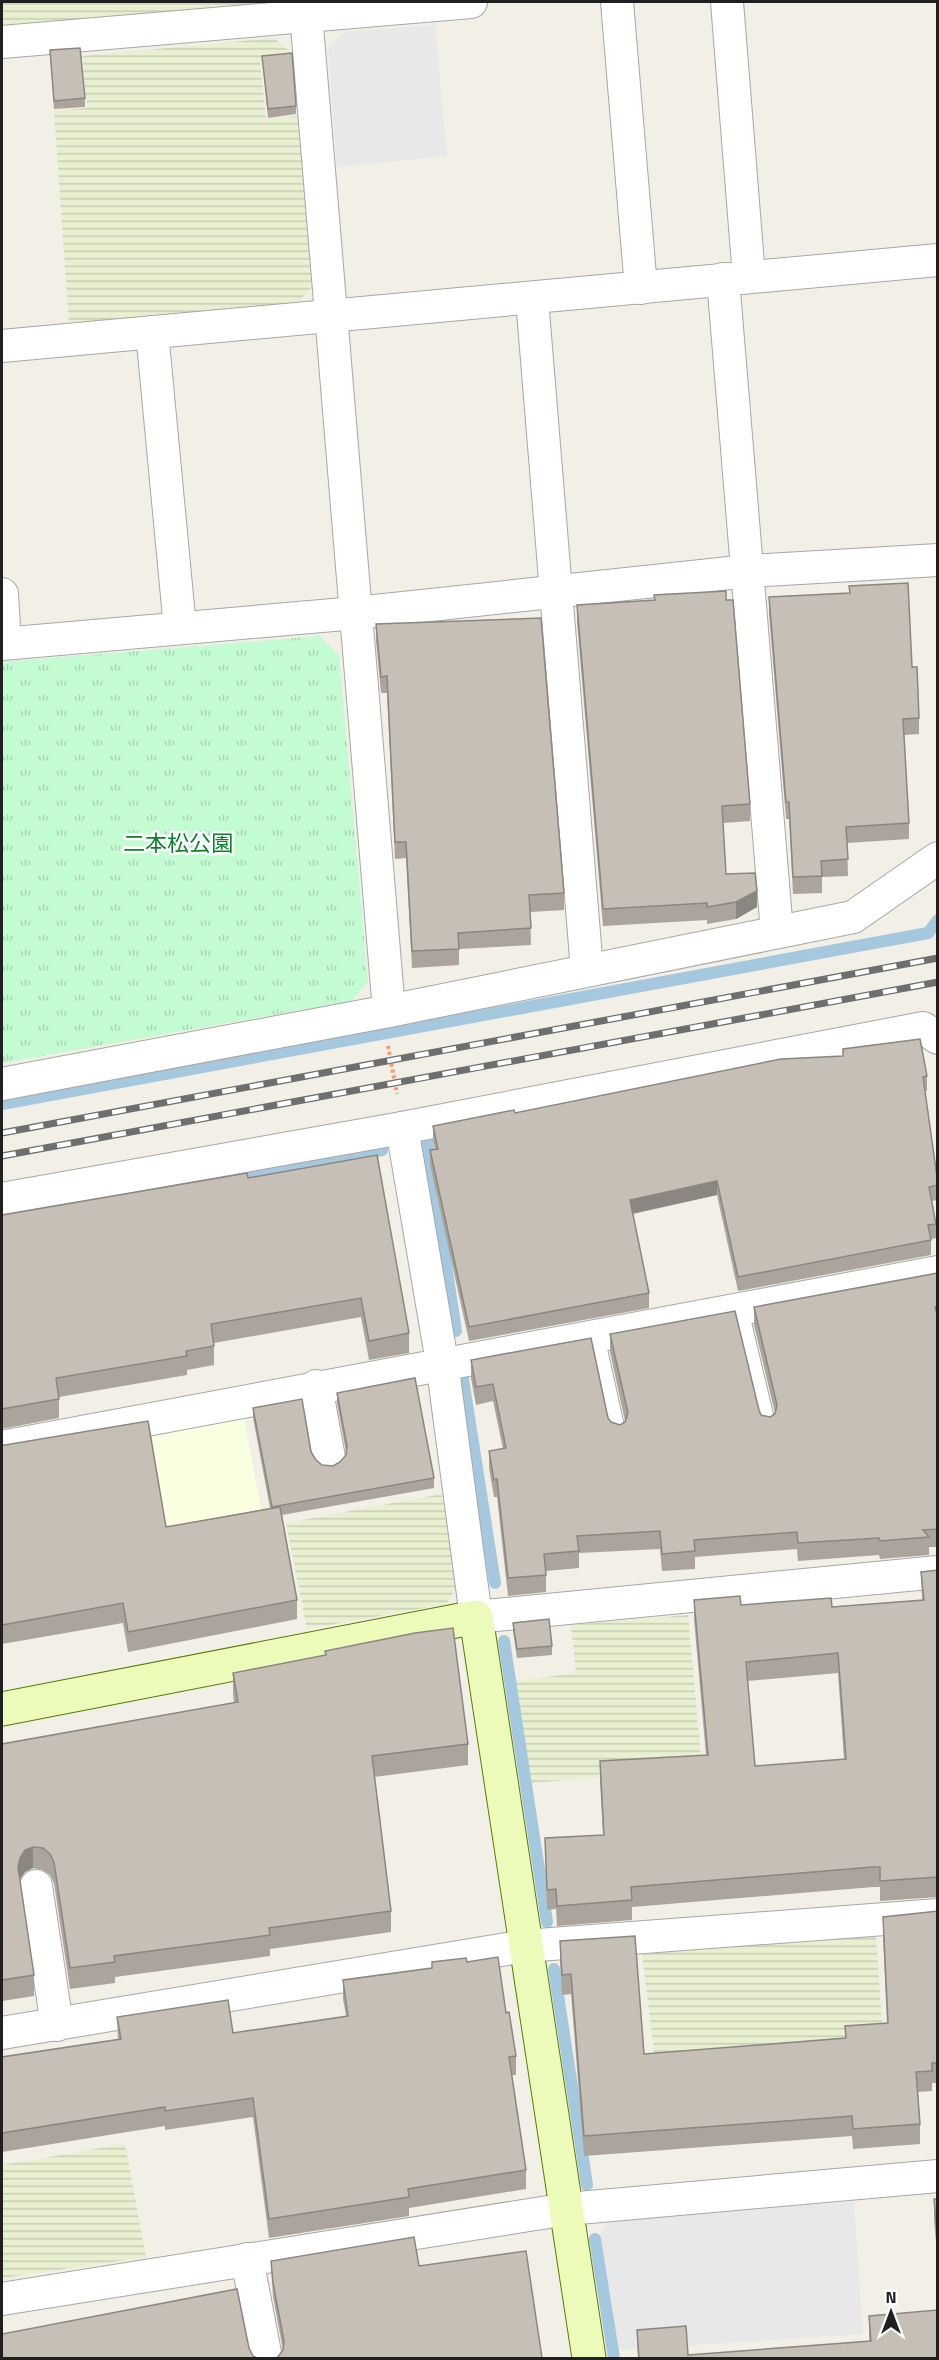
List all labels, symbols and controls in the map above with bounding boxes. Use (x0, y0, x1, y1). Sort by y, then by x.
park label: 二本松公園 (123, 826, 233, 860)
north arrow (861, 2282, 921, 2342)
text: N (885, 2285, 897, 2309)

